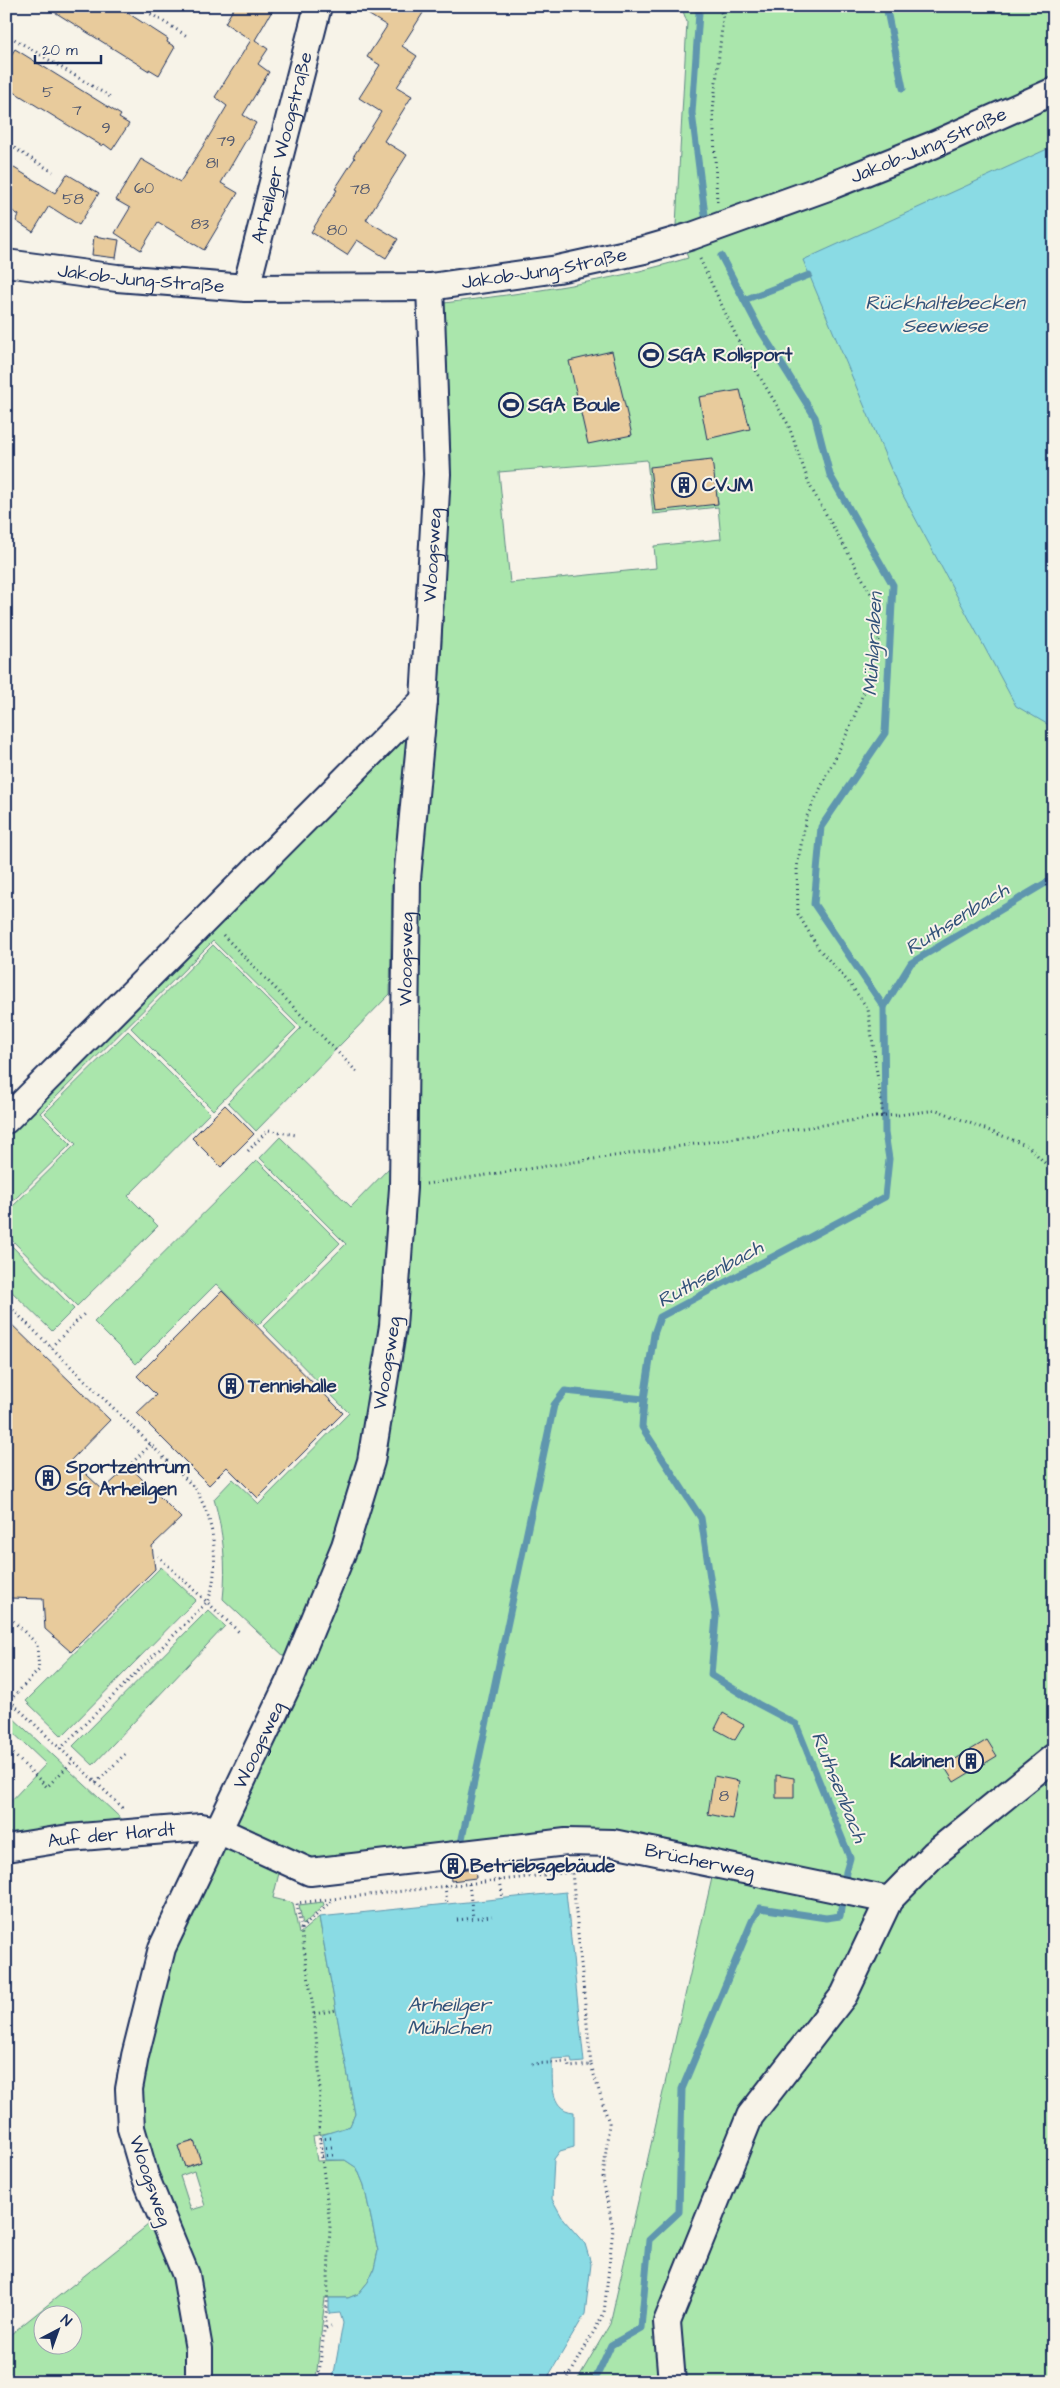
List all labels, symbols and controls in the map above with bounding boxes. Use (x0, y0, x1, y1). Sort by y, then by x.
scale bar (35, 32, 101, 64)
text: 20 m (42, 40, 78, 61)
street label: Arheilger Woogstraße (244, 49, 319, 246)
house number: 5 (42, 81, 54, 103)
house number: 7 (72, 99, 82, 121)
street label: Jakob-Jung-Straße (846, 100, 1011, 190)
house number: 9 (101, 117, 111, 139)
house number: 79 (217, 130, 235, 152)
house number: 81 (206, 152, 218, 174)
house number: 60 (134, 177, 154, 199)
house number: 78 (350, 178, 370, 200)
house number: 58 (62, 188, 84, 210)
house number: 83 (191, 213, 209, 235)
house number: 80 (327, 219, 347, 241)
street label: Jakob-Jung-Straße (460, 241, 629, 296)
street label: Jakob-Jung-Straße (56, 257, 225, 300)
water label: Rückhaltebecken Seewiese (865, 289, 1027, 340)
sports icon: SGA Rollsport (638, 342, 664, 368)
place label: SGA Rollsport (667, 342, 793, 369)
sports icon: SGA Boule (498, 392, 524, 418)
place label: SGA Boule (527, 392, 621, 419)
building icon: CVJM (671, 472, 697, 498)
place label: CVJM (702, 472, 753, 499)
street label: Woogsweg (416, 507, 450, 603)
water label: Mühlgraben (856, 590, 891, 696)
water label: Ruthsenbach (900, 875, 1015, 962)
street label: Woogsweg (392, 912, 421, 1006)
water label: Ruthsenbach (652, 1233, 769, 1315)
street label: Woogsweg (366, 1316, 408, 1412)
building icon: Tennishalle (218, 1373, 244, 1399)
place label: Tennishalle (247, 1373, 338, 1400)
place label: Sportzentrum SG Arheilgen (65, 1454, 191, 1504)
building icon: Sportzentrum SG Arheilgen (35, 1465, 61, 1491)
street label: Woogsweg (226, 1697, 292, 1793)
water label: Ruthsenbach (804, 1727, 874, 1848)
place label: Kabinen (890, 1748, 954, 1775)
building icon: Kabinen (958, 1748, 984, 1774)
house number: 8 (719, 1785, 729, 1807)
street label: Auf der Hardt (45, 1816, 176, 1855)
street label: Brücherweg (643, 1836, 757, 1886)
building icon: Betriebsgebäude (440, 1853, 466, 1879)
place label: Betriebsgebäude (470, 1853, 616, 1881)
water label: Arheilger Mühlchen (407, 1991, 493, 2042)
street label: Woogsweg (121, 2132, 178, 2230)
north arrow (32, 2306, 82, 2356)
text: N (56, 2311, 76, 2332)

